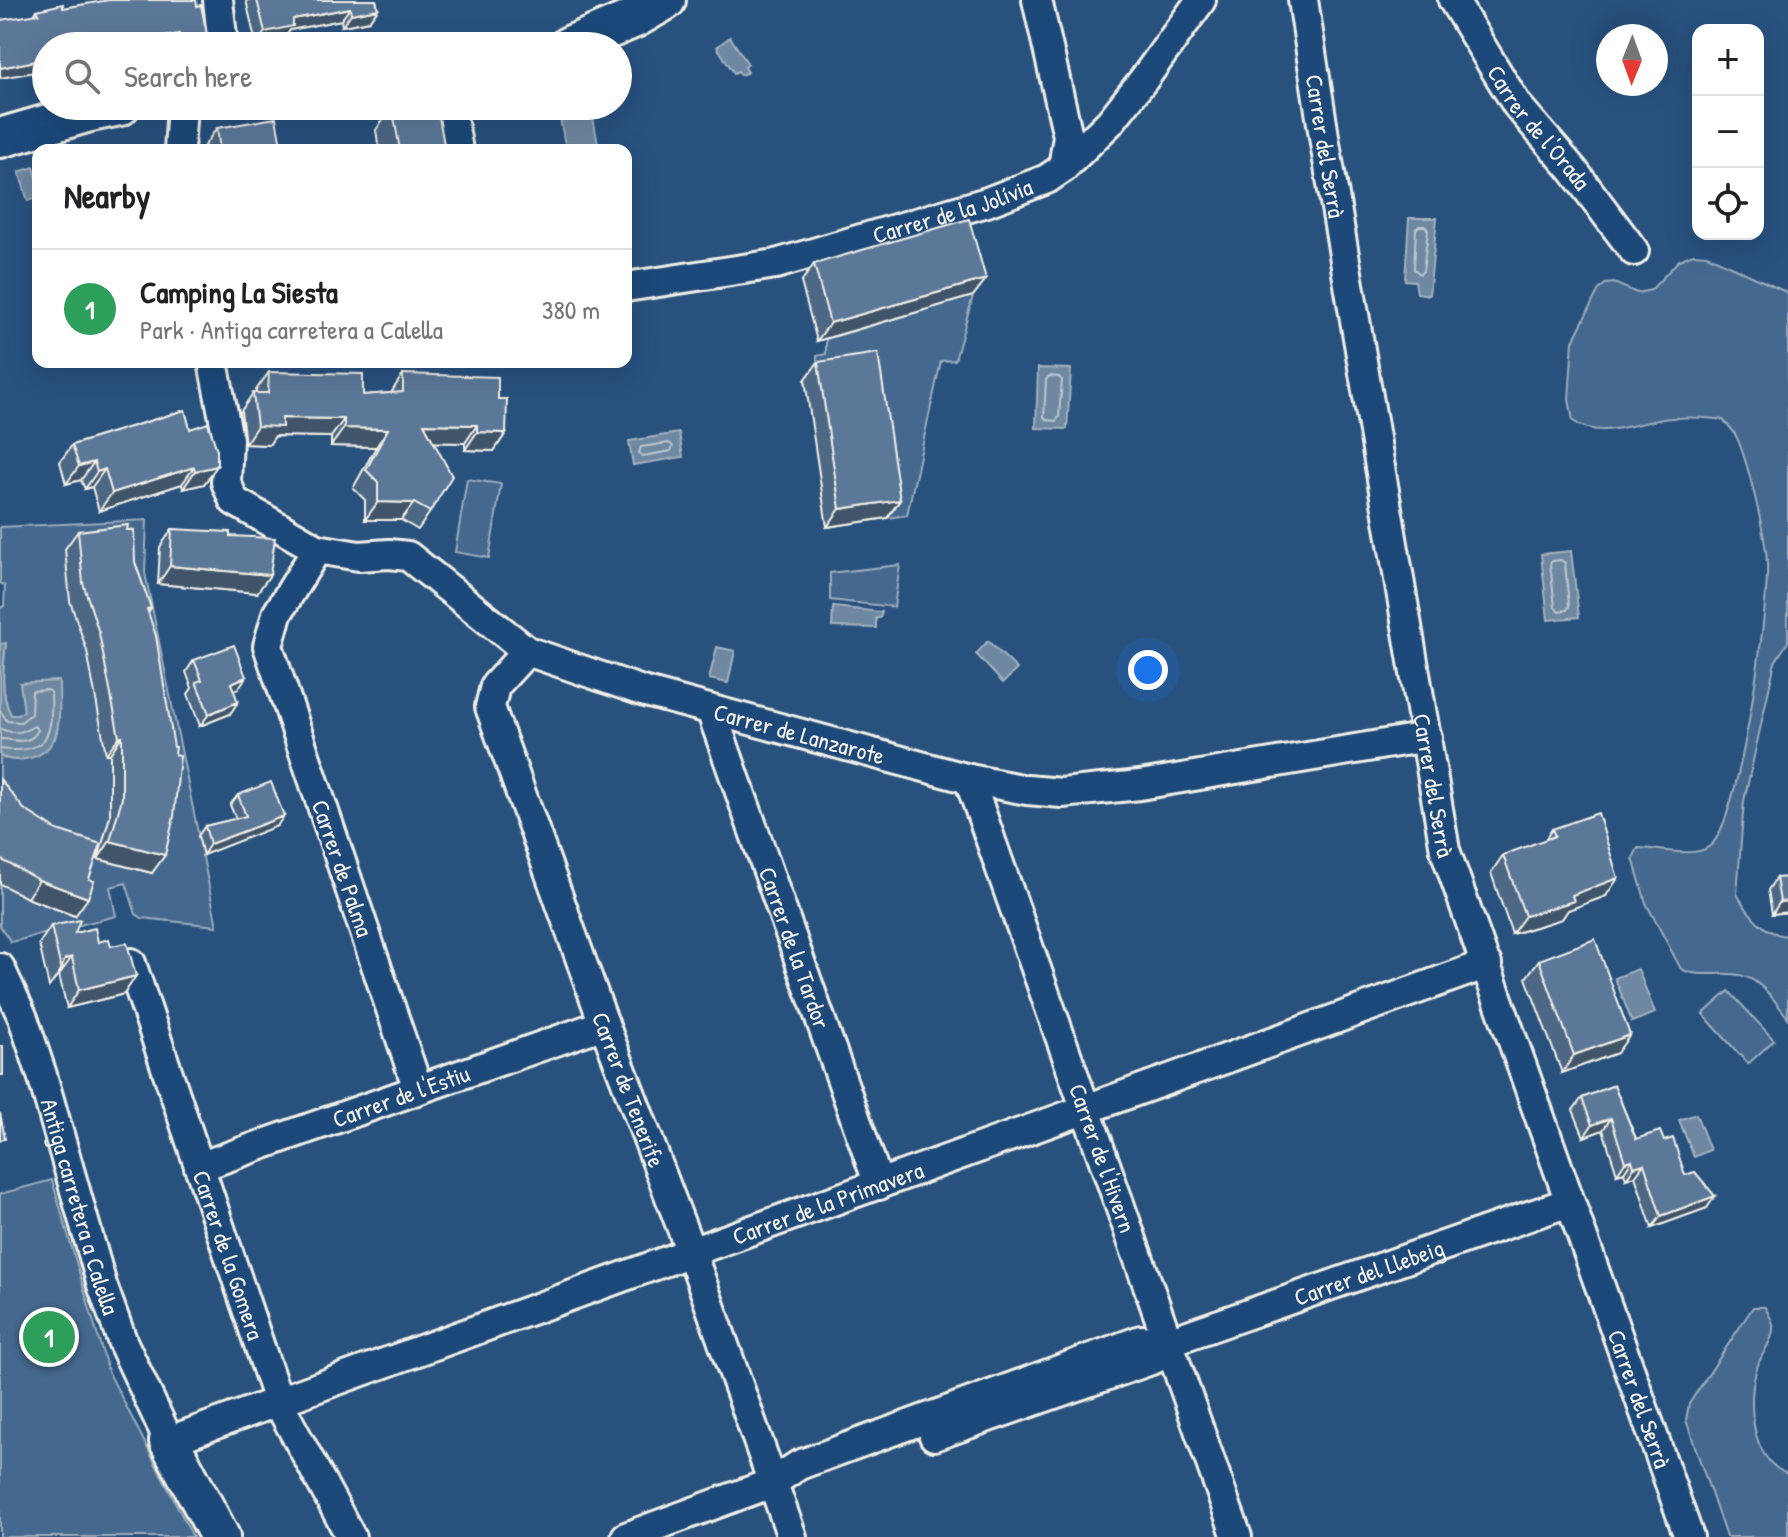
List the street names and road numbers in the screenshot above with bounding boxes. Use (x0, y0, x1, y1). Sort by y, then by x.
street label: Carrer de l'Orada (1480, 59, 1598, 196)
street label: Carrer del Serrà (1299, 72, 1353, 220)
street label: Carrer de la Jolívia (869, 170, 1037, 251)
street label: Carrer de Lanzarote (710, 695, 889, 772)
street label: Carrer del Serrà (1406, 711, 1462, 862)
street label: Carrer de Palma (305, 795, 381, 941)
street label: Carrer de la Tardor (752, 862, 838, 1033)
street label: Carrer de Tenerife (585, 1007, 673, 1172)
street label: Carrer de l'Estiu (328, 1057, 474, 1135)
street label: Carrer de l'Hivern (1062, 1079, 1144, 1237)
street label: Antiga carretera a Calella (33, 1095, 127, 1319)
street label: Carrer de la Primavera (728, 1153, 928, 1252)
street label: Carrer de la Gomera (186, 1166, 272, 1344)
street label: Carrer del Llebeig (1290, 1231, 1448, 1313)
street label: Carrer del Serrà (1601, 1325, 1679, 1472)

